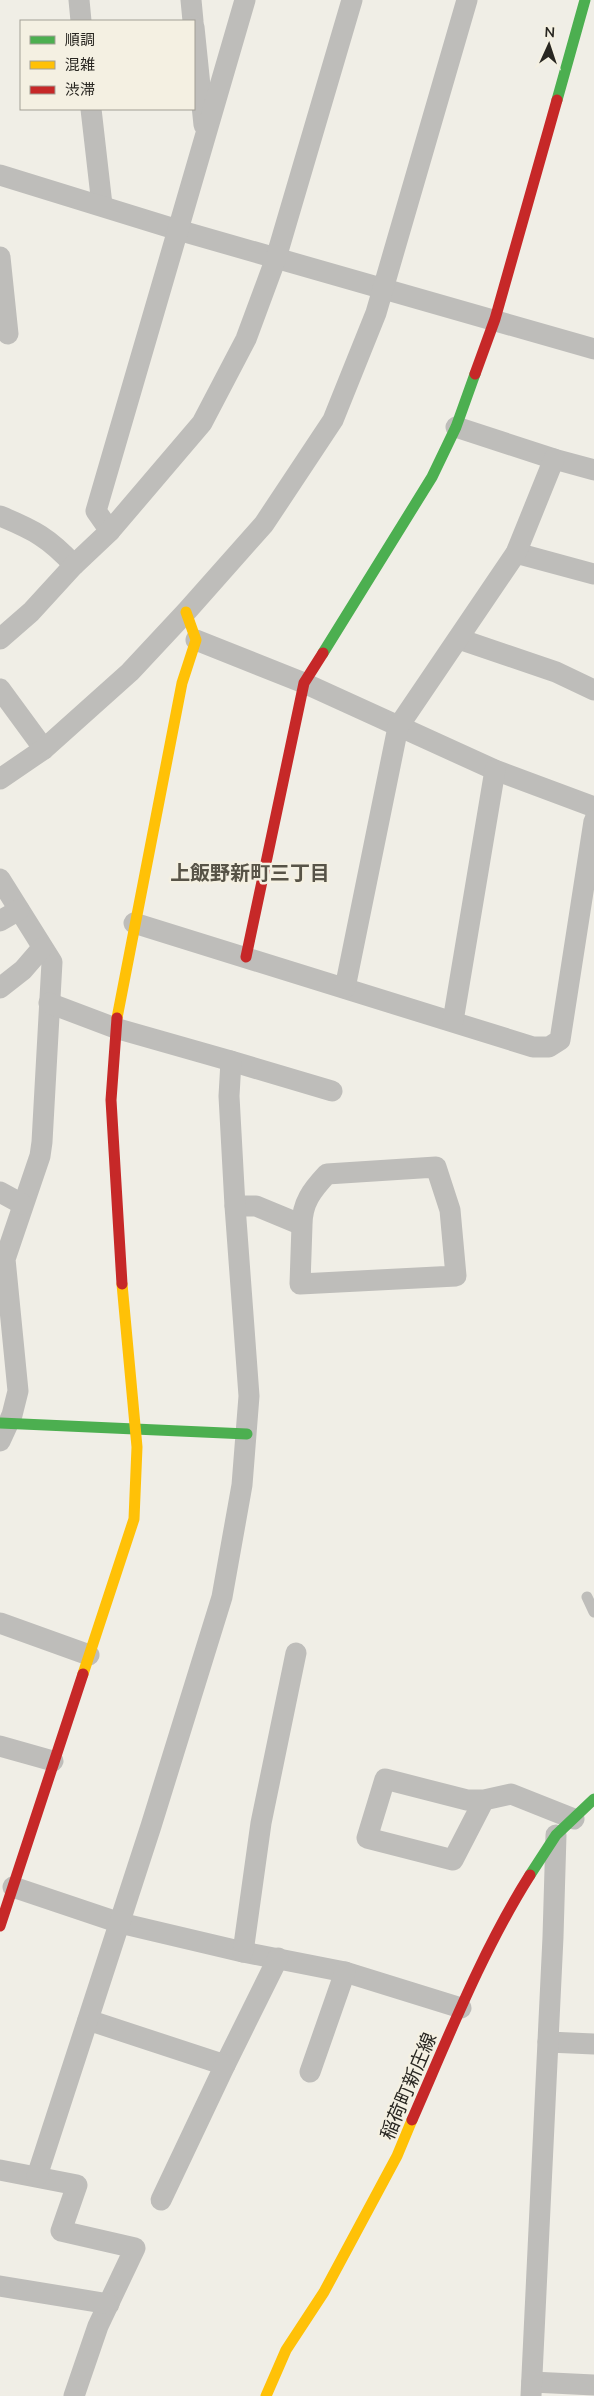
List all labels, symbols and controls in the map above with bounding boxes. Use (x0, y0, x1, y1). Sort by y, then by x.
legend (20, 20, 195, 110)
north arrow (524, 20, 574, 70)
text: N (544, 23, 555, 41)
text: 順調 (65, 30, 95, 49)
text: 混雑 (65, 55, 95, 74)
text: 渋滞 (65, 80, 95, 99)
district label: 上飯野新町三丁目 (170, 860, 330, 885)
street label: 稲荷町新庄線 (375, 2029, 441, 2143)

